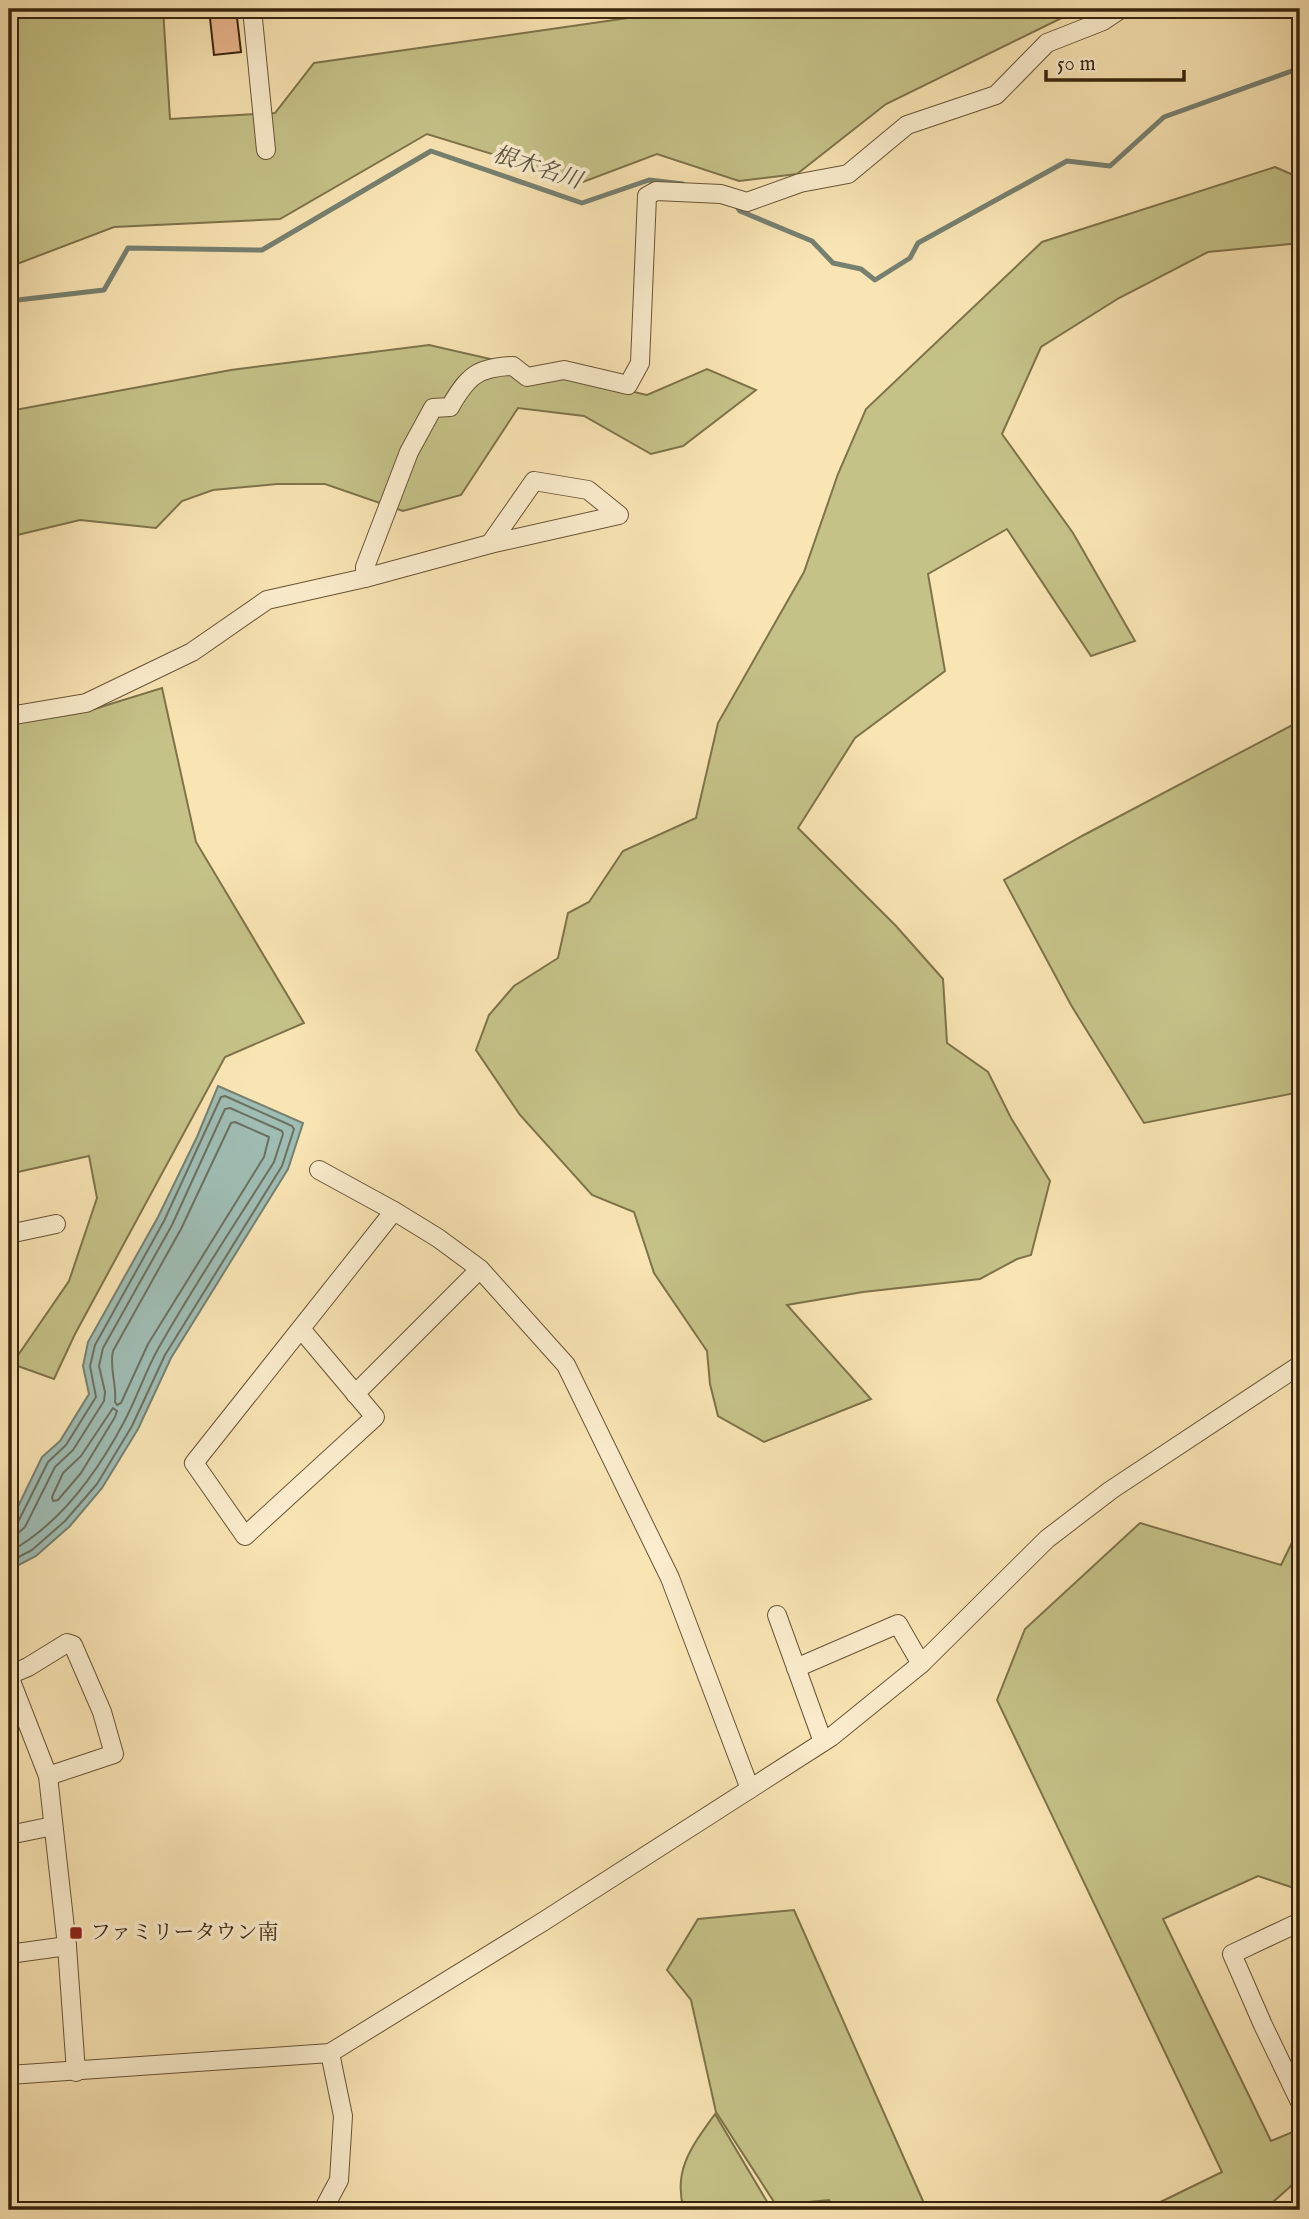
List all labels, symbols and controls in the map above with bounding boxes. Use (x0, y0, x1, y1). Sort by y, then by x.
scale bar (1046, 38, 1185, 82)
text: 50 m (1057, 51, 1096, 78)
water label: 根木名川 (489, 140, 588, 197)
place label: ファミリータウン南 (90, 1920, 279, 1947)
marker: ファミリータウン南 (68, 1925, 84, 1941)

